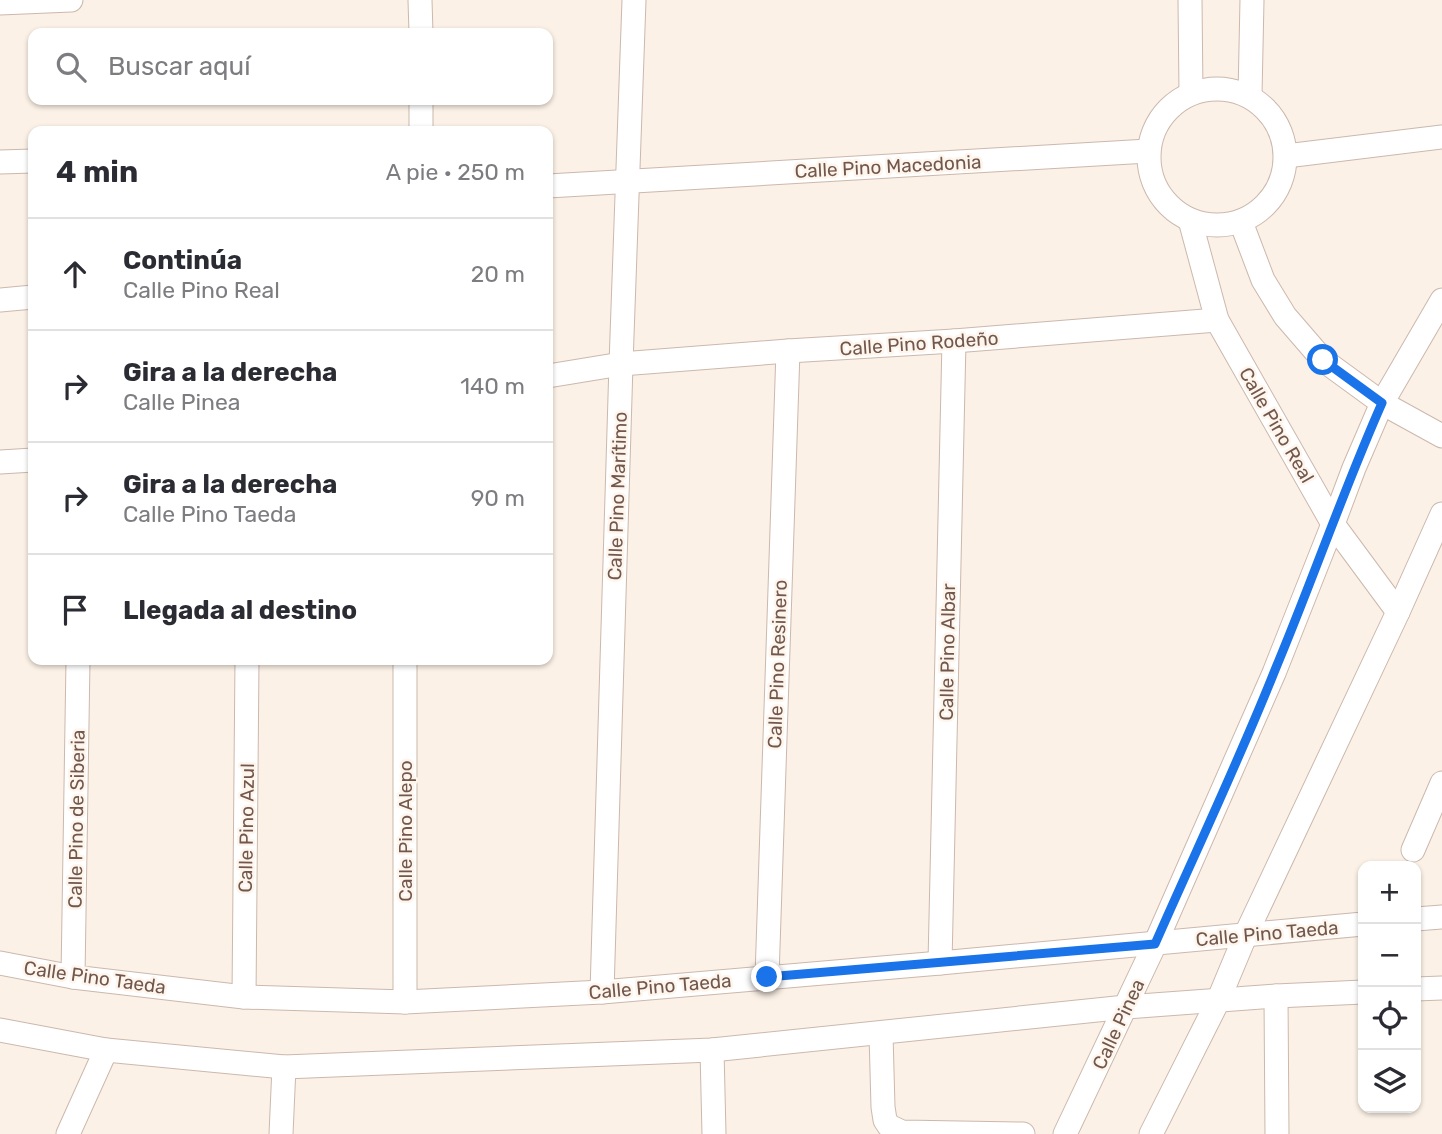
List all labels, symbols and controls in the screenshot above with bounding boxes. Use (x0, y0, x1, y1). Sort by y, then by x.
search box (28, 28, 553, 105)
icon: search (52, 48, 90, 86)
text: Buscar aquí (108, 51, 250, 82)
street label: Calle Pino Macedonia (794, 150, 982, 183)
text: 4 min (56, 154, 138, 190)
text: A pie · 250 m (386, 158, 525, 186)
text: Continúa (123, 245, 242, 276)
icon: ahead (56, 255, 94, 293)
text: 20 m (471, 260, 525, 288)
text: Calle Pino Real (123, 276, 280, 304)
street label: Calle Pino Rodeño (839, 326, 999, 361)
route start (1307, 344, 1338, 375)
text: Gira a la derecha (123, 357, 337, 388)
street label: Calle Pino Real (1234, 363, 1319, 487)
icon: right (56, 367, 94, 405)
text: 140 m (460, 372, 525, 400)
text: Calle Pinea (123, 388, 241, 416)
street label: Calle Pino Marítimo (603, 411, 632, 581)
text: Gira a la derecha (123, 469, 337, 500)
icon: right (56, 479, 94, 517)
text: 90 m (471, 484, 525, 512)
text: Calle Pino Taeda (123, 500, 296, 528)
street label: Calle Pino Resinero (763, 579, 792, 749)
street label: Calle Pino Albar (935, 582, 960, 721)
icon: arrive (56, 591, 94, 629)
text: Llegada al destino (123, 595, 357, 626)
street label: Calle Pino de Siberia (63, 729, 90, 909)
street label: Calle Pino Alepo (394, 760, 417, 902)
street label: Calle Pino Azul (234, 763, 259, 893)
map controls (1358, 861, 1421, 1113)
button: + (1358, 861, 1421, 924)
street label: Calle Pino Taeda (1195, 916, 1339, 951)
button: − (1358, 924, 1421, 987)
street label: Calle Pino Taeda (22, 956, 167, 999)
route end (751, 961, 782, 992)
street label: Calle Pino Taeda (588, 969, 732, 1004)
street label: Calle Pinea (1088, 975, 1149, 1073)
button: locate (1358, 987, 1421, 1050)
button: layers (1358, 1050, 1421, 1113)

